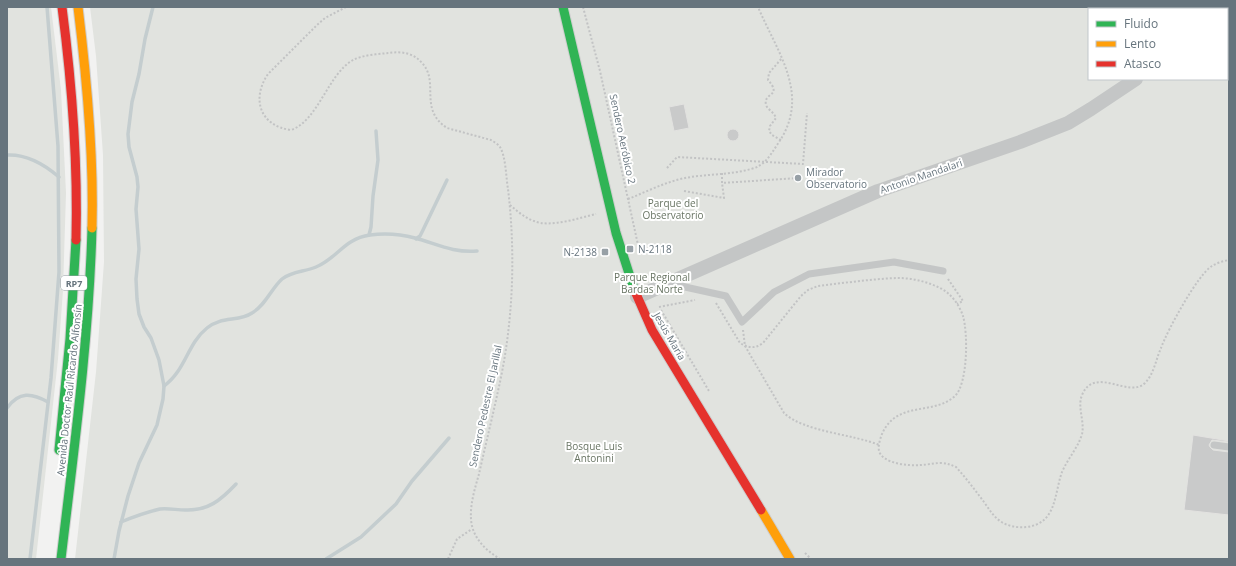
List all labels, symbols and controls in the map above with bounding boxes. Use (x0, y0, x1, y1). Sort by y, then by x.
legend (1088, 8, 1228, 80)
text: Fluido (1124, 15, 1158, 32)
text: Lento (1124, 35, 1156, 52)
text: Atasco (1124, 55, 1161, 72)
street label: Sendero Aeróbico 2 (607, 93, 639, 185)
street label: Antonio Mandalari (878, 155, 964, 197)
place label: Mirador Observatorio (806, 165, 867, 191)
marker: Mirador Observatorio (793, 173, 803, 183)
park label: Parque del Observatorio (642, 196, 704, 222)
place label: N-2118 (638, 242, 672, 256)
marker: N-2118 (625, 244, 635, 254)
place label: N-2138 (563, 245, 597, 259)
marker: N-2138 (600, 247, 610, 257)
park label: Parque Regional Bardas Norte (614, 270, 690, 296)
road number: RP7 (61, 276, 87, 290)
street label: Avenida Doctor Raúl Ricardo Alfonsín (53, 303, 85, 477)
street label: Jesús María (650, 309, 689, 363)
street label: Sendero Pedestre El Jarillal (465, 344, 505, 468)
park label: Bosque Luis Antonini (566, 439, 622, 465)

